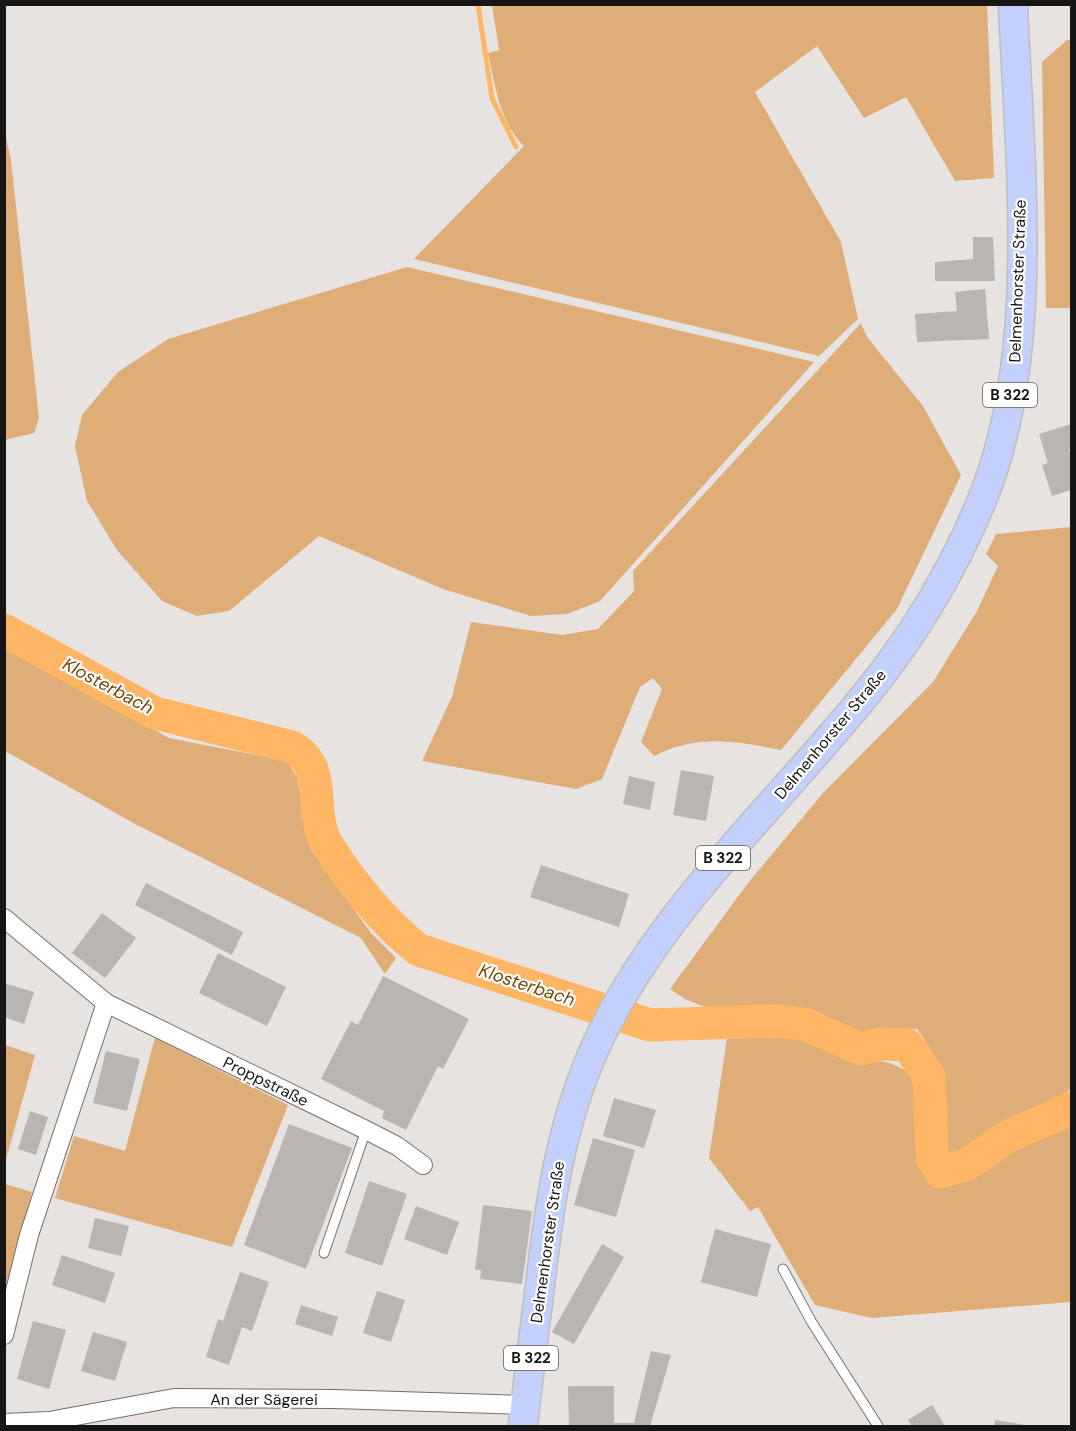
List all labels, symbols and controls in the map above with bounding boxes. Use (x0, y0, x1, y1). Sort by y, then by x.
street label: Delmenhorster Straße (1004, 199, 1031, 363)
road number: B 322 (983, 383, 1037, 407)
water label: Klosterbach (58, 652, 158, 720)
street label: Delmenhorster Straße (770, 665, 891, 804)
road number: B 322 (696, 846, 750, 870)
water label: Klosterbach (476, 958, 578, 1012)
street label: Proppstraße (220, 1052, 312, 1111)
street label: Delmenhorster Straße (526, 1160, 569, 1324)
road number: B 322 (504, 1346, 558, 1370)
street label: An der Sägerei (210, 1389, 318, 1410)

